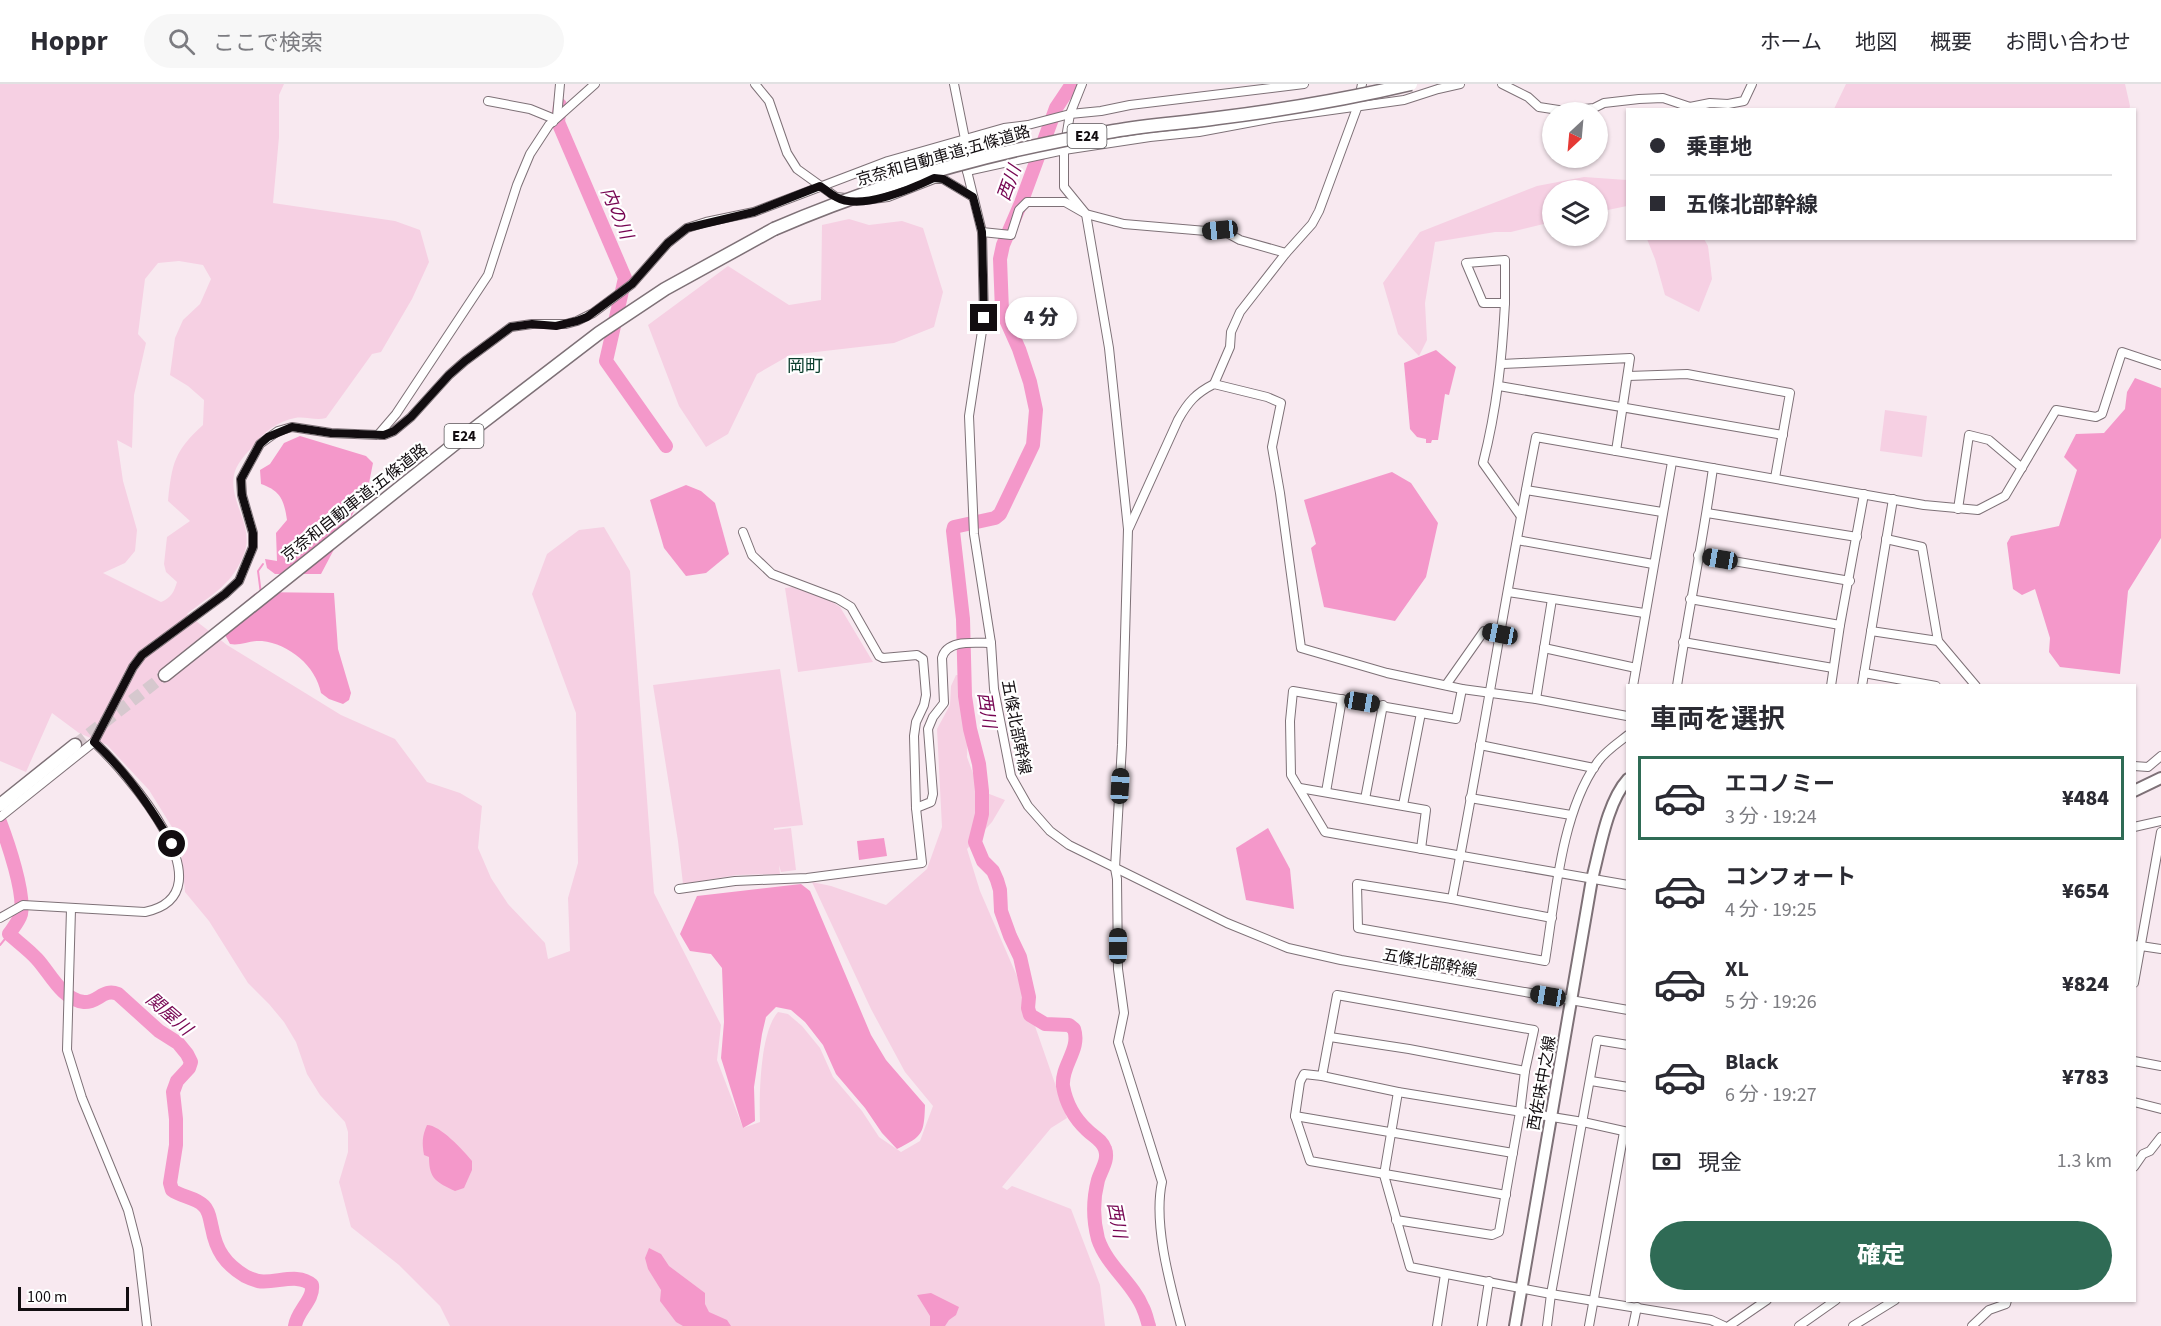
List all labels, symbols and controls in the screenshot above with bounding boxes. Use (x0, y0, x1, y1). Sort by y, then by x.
search box (144, 14, 564, 68)
text: Hoppr (30, 21, 108, 61)
icon: search (165, 25, 198, 58)
text: ここで検索 (213, 27, 323, 59)
text: ホーム (1760, 27, 1822, 57)
text: 地図 (1855, 27, 1897, 57)
text: 概要 (1930, 27, 1972, 57)
text: お問い合わせ (2005, 27, 2131, 57)
north arrow (1542, 102, 1608, 168)
map controls (1542, 102, 1608, 246)
street label: 京奈和自動車道;五條道路 (854, 121, 1033, 191)
road number: E24 (1068, 124, 1106, 148)
text: 乗車地 (1686, 131, 1752, 163)
water label: 西川 (992, 160, 1028, 204)
button: layers (1542, 180, 1608, 246)
water label: 内の川 (594, 183, 639, 245)
text: 五條北部幹線 (1686, 189, 1818, 221)
car (1201, 219, 1239, 241)
callout: 4 分 (1005, 297, 1077, 339)
route end (970, 304, 997, 331)
text: 4 分 (1024, 304, 1058, 332)
district label: 岡町 (787, 354, 823, 379)
road number: E24 (444, 424, 484, 448)
street label: 京奈和自動車道;五條道路 (277, 439, 432, 567)
car (1701, 547, 1739, 571)
car (1481, 622, 1519, 646)
street label: 五條北部幹線 (996, 678, 1036, 776)
water label: 西川 (971, 690, 1002, 732)
car (1343, 690, 1381, 714)
text: 車両を選択 (1650, 700, 1785, 739)
car (1110, 768, 1130, 804)
text: エコノミー (1725, 768, 1835, 800)
icon: car (1653, 771, 1707, 825)
text: ¥484 (2062, 782, 2109, 814)
text: 3 分 · 19:24 (1725, 803, 1817, 831)
route start (158, 830, 185, 857)
text: コンフォート (1725, 861, 1856, 893)
icon: car (1653, 864, 1707, 918)
text: ¥654 (2062, 875, 2109, 907)
text: 4 分 · 19:25 (1725, 896, 1817, 924)
car (1109, 928, 1127, 964)
street label: 五條北部幹線 (1381, 944, 1479, 982)
text: XL (1725, 953, 1749, 985)
icon: car (1653, 957, 1707, 1011)
text: ¥824 (2062, 968, 2109, 1000)
car (1529, 984, 1567, 1008)
water label: 関屋川 (140, 987, 199, 1043)
text: 5 分 · 19:26 (1725, 988, 1817, 1016)
street label: 西佐味中之線 (1523, 1034, 1561, 1132)
text: Black (1725, 1046, 1779, 1078)
icon: car (1653, 1050, 1707, 1104)
text: ¥783 (2062, 1061, 2109, 1093)
text: 6 分 · 19:27 (1725, 1081, 1817, 1109)
icon: cash (1650, 1145, 1683, 1178)
text: 現金 (1698, 1147, 1742, 1179)
text: 1.3 km (2057, 1147, 2112, 1175)
water label: 西川 (1101, 1200, 1133, 1242)
button: 確定 (1650, 1221, 2112, 1290)
scale bar (18, 1284, 129, 1312)
text: 100 m (27, 1286, 67, 1308)

